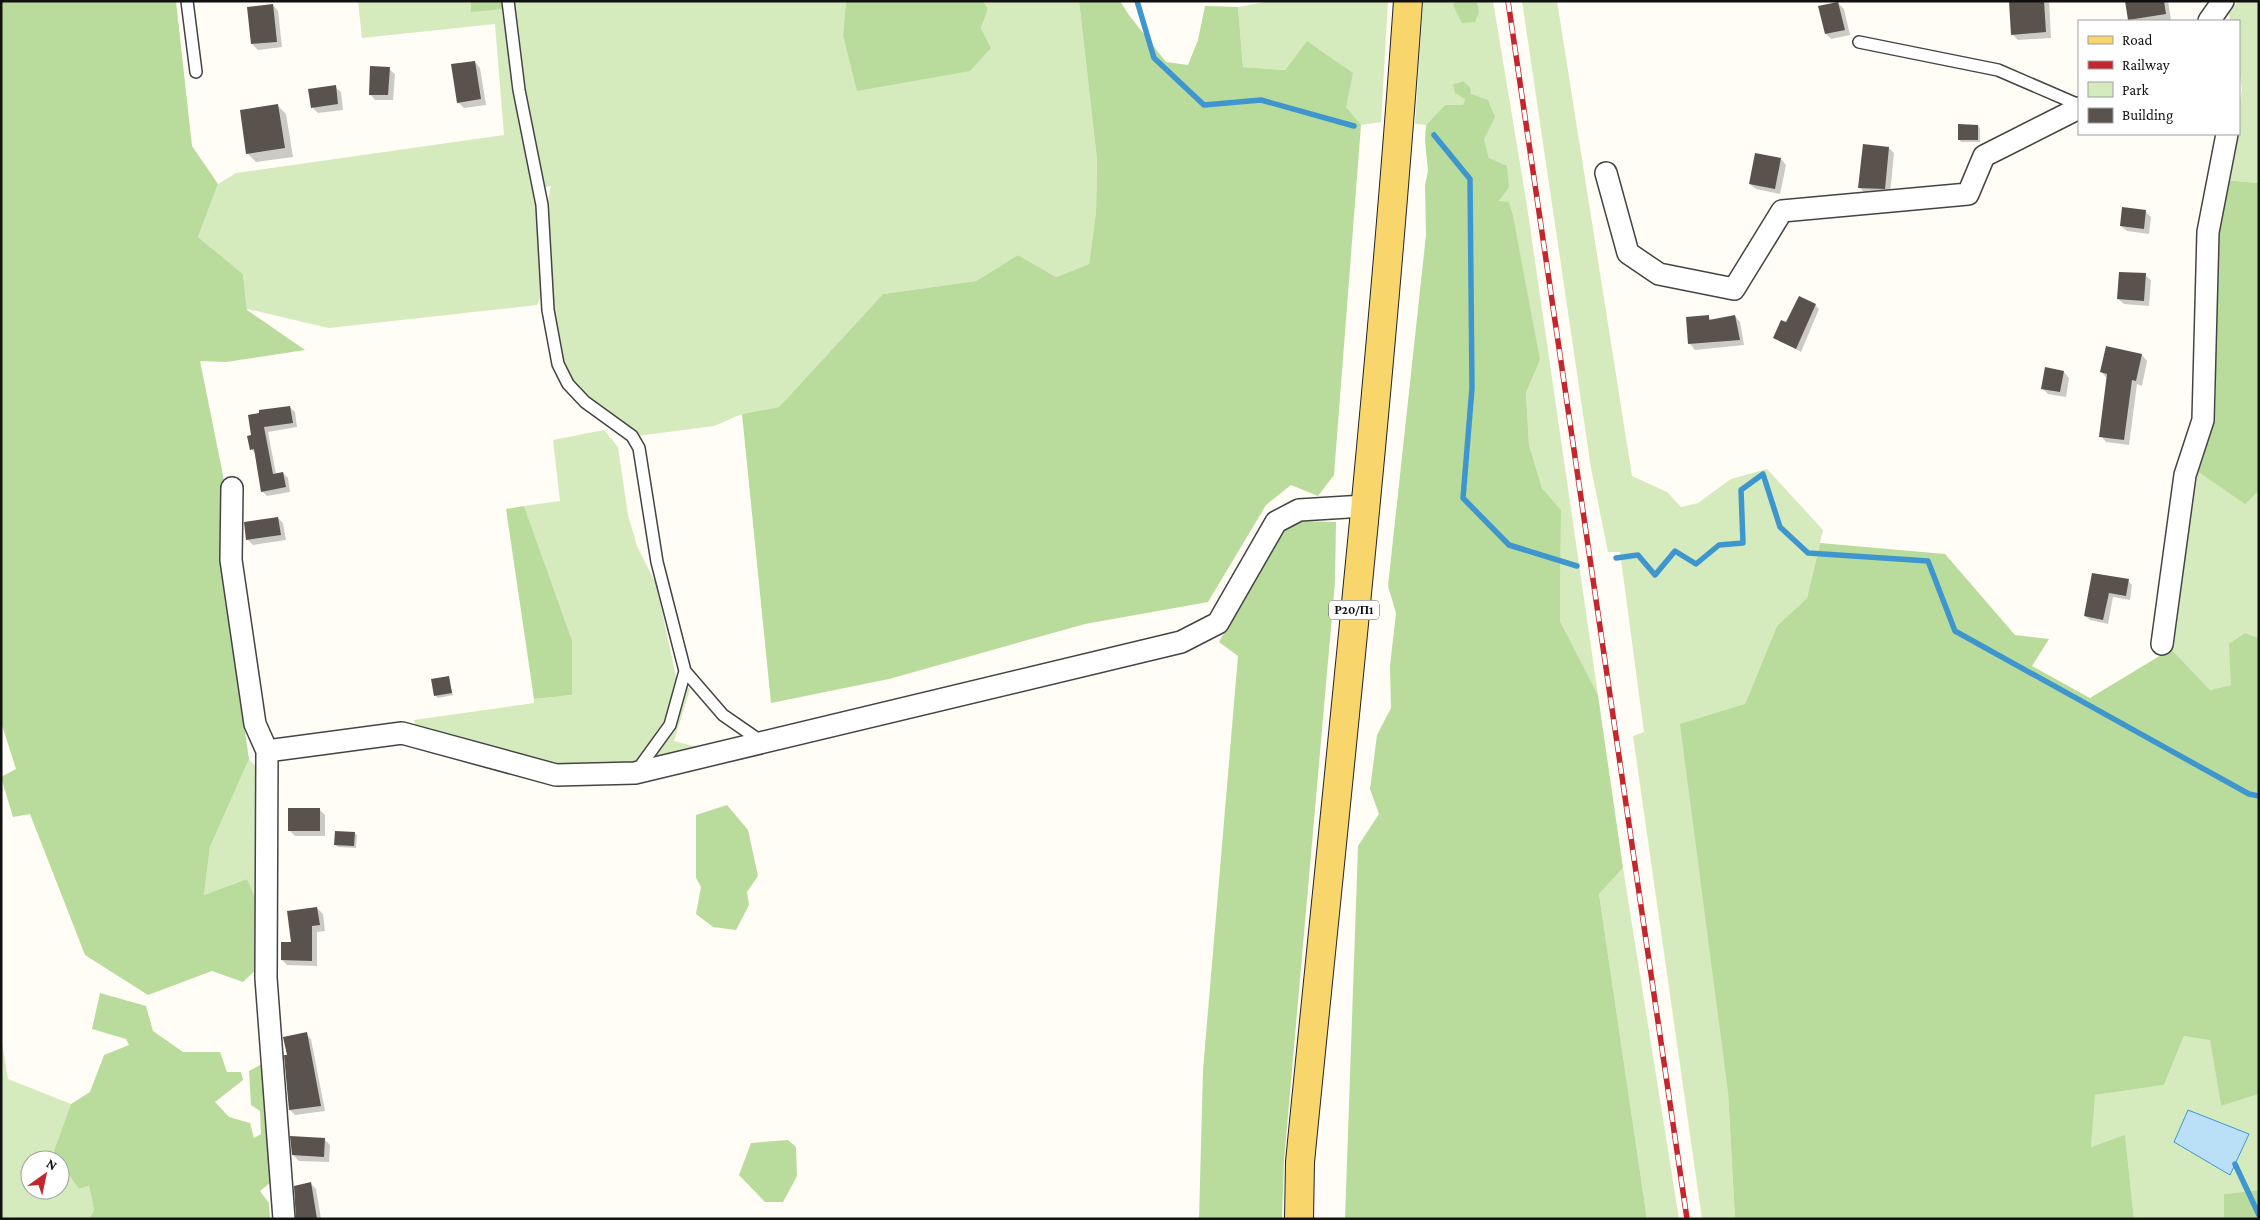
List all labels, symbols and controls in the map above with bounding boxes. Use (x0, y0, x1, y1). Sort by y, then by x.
legend (2078, 20, 2240, 135)
text: Road (2122, 32, 2153, 48)
text: Railway (2122, 57, 2170, 74)
text: Park (2122, 82, 2149, 98)
text: Building (2122, 107, 2173, 124)
road number: Р20/П1 (1329, 600, 1379, 620)
north arrow (20, 1150, 70, 1200)
text: N (44, 1155, 61, 1174)

